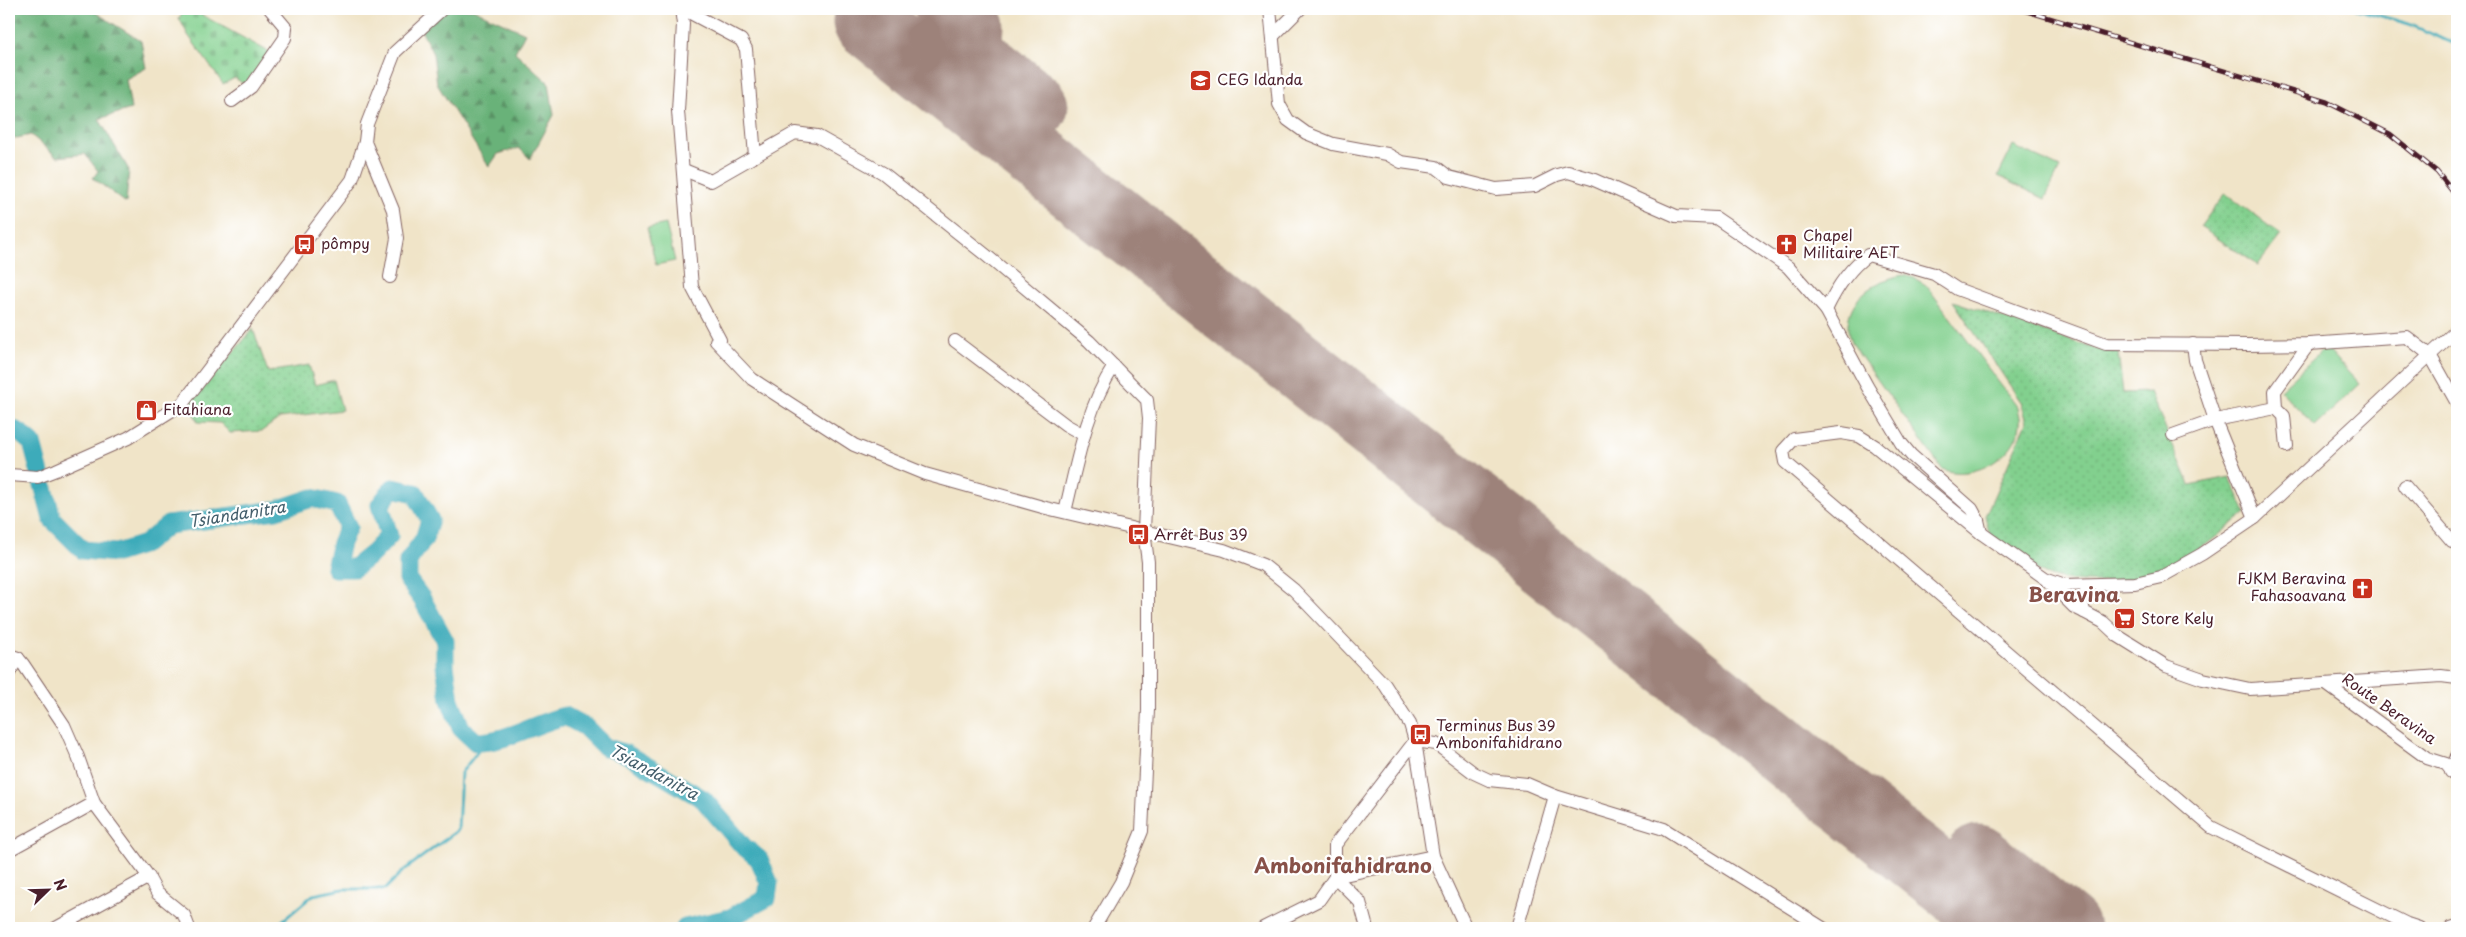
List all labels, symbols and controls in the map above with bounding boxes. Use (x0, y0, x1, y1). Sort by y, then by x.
place label: CEG Idanda (1217, 67, 1304, 90)
school or university icon: CEG Idanda (1189, 68, 1213, 92)
place label: Chapel Militaire AET (1803, 223, 1900, 263)
place label: pômpy (321, 231, 370, 254)
bus stop icon: pômpy (293, 232, 317, 256)
church icon: Chapel Militaire AET (1775, 233, 1799, 257)
place label: Fitahiana (163, 397, 232, 420)
shop icon: Fitahiana (135, 398, 159, 422)
water label: Tsiandanitra (187, 493, 288, 533)
place label: Arrêt Bus 39 (1154, 522, 1248, 545)
bus stop icon: Arrêt Bus 39 (1126, 523, 1150, 547)
place label: FJKM Beravina Fahasoavana (2237, 566, 2347, 606)
church icon: FJKM Beravina Fahasoavana (2350, 576, 2374, 600)
district label: Beravina (2028, 579, 2120, 609)
place label: Store Kely (2141, 606, 2214, 629)
supermarket icon: Store Kely (2113, 607, 2137, 631)
street label: Route Beravina (2338, 667, 2442, 749)
place label: Terminus Bus 39 Ambonifahidrano (1436, 713, 1562, 753)
bus stop icon: Terminus Bus 39 Ambonifahidrano (1408, 723, 1432, 747)
water label: Tsiandanitra (606, 738, 704, 805)
district label: Ambonifahidrano (1254, 850, 1432, 880)
north arrow (22, 864, 72, 914)
text: N (49, 876, 72, 894)

